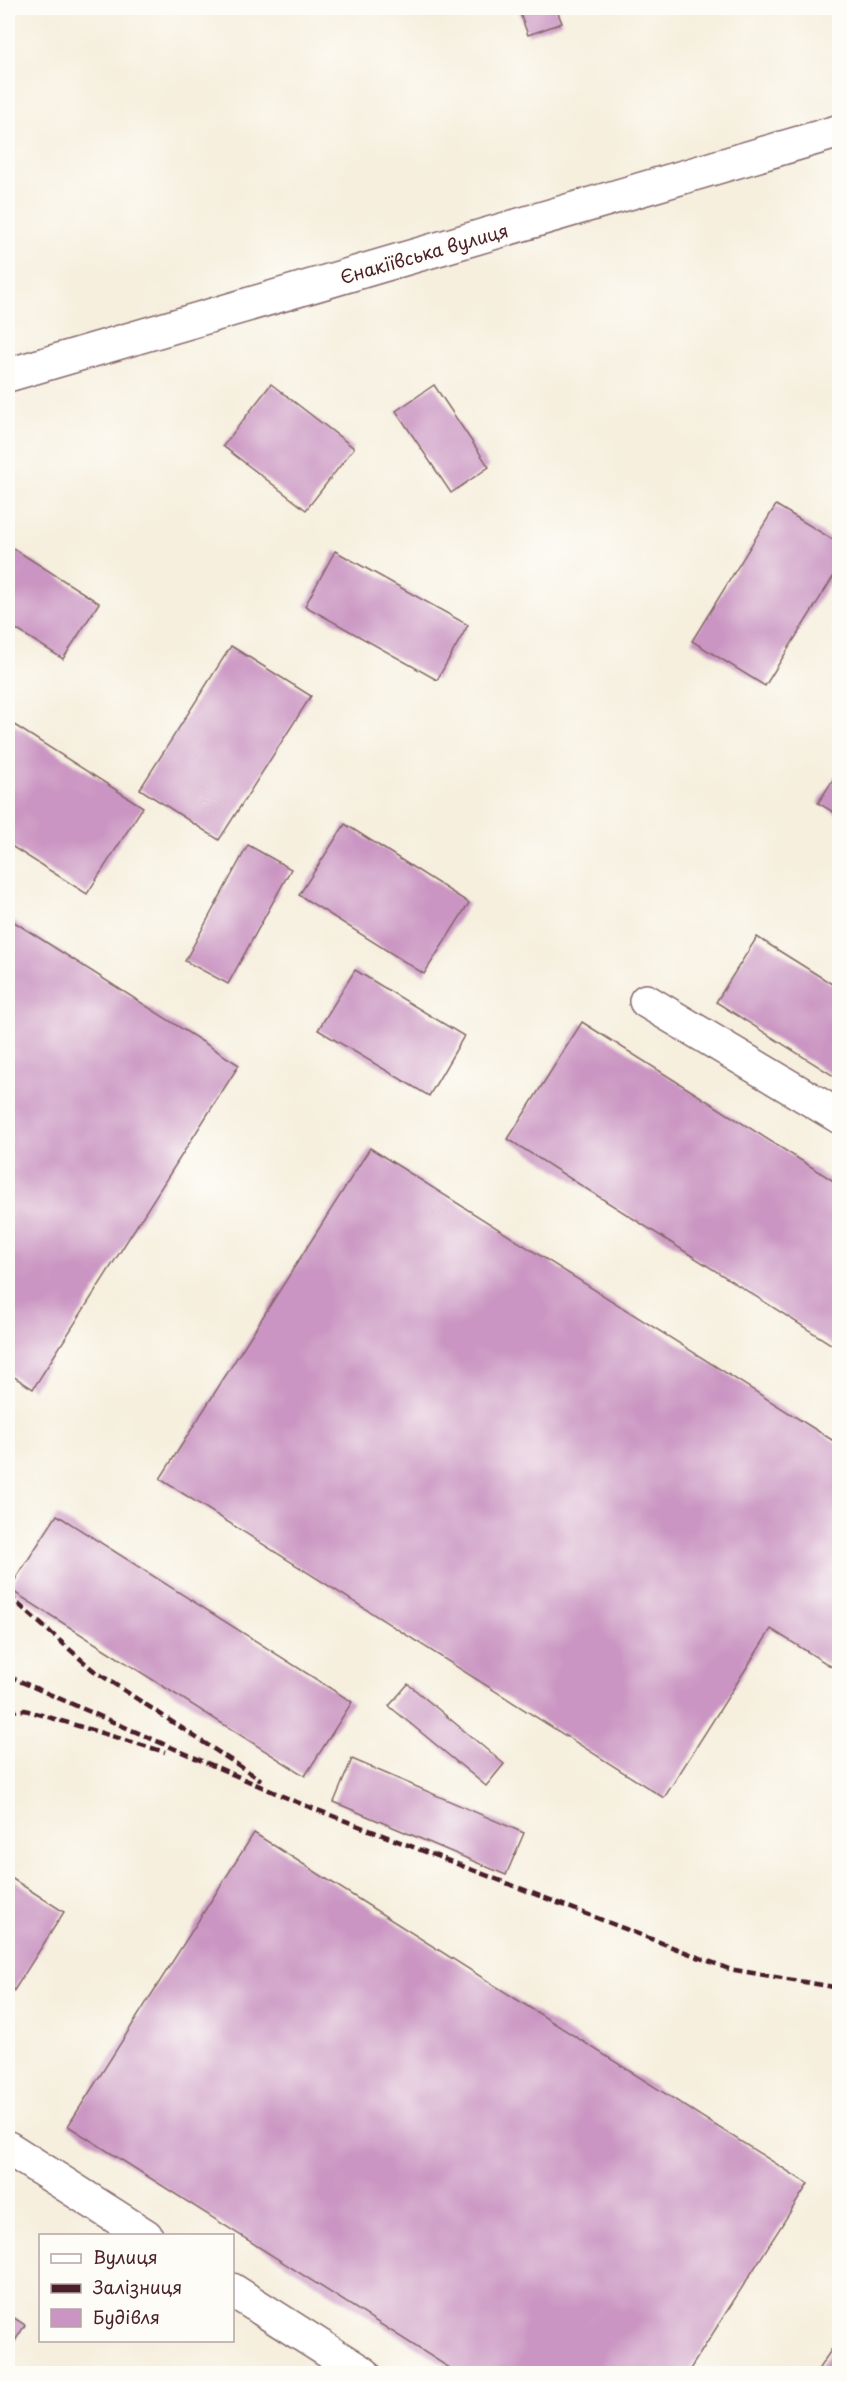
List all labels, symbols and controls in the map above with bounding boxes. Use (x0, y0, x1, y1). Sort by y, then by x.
street label: Єнакіївська вулиця (337, 216, 511, 290)
legend (39, 2234, 234, 2342)
text: Вулиця (93, 2243, 158, 2270)
text: Залізниця (92, 2273, 182, 2300)
text: Будівля (93, 2303, 160, 2330)

